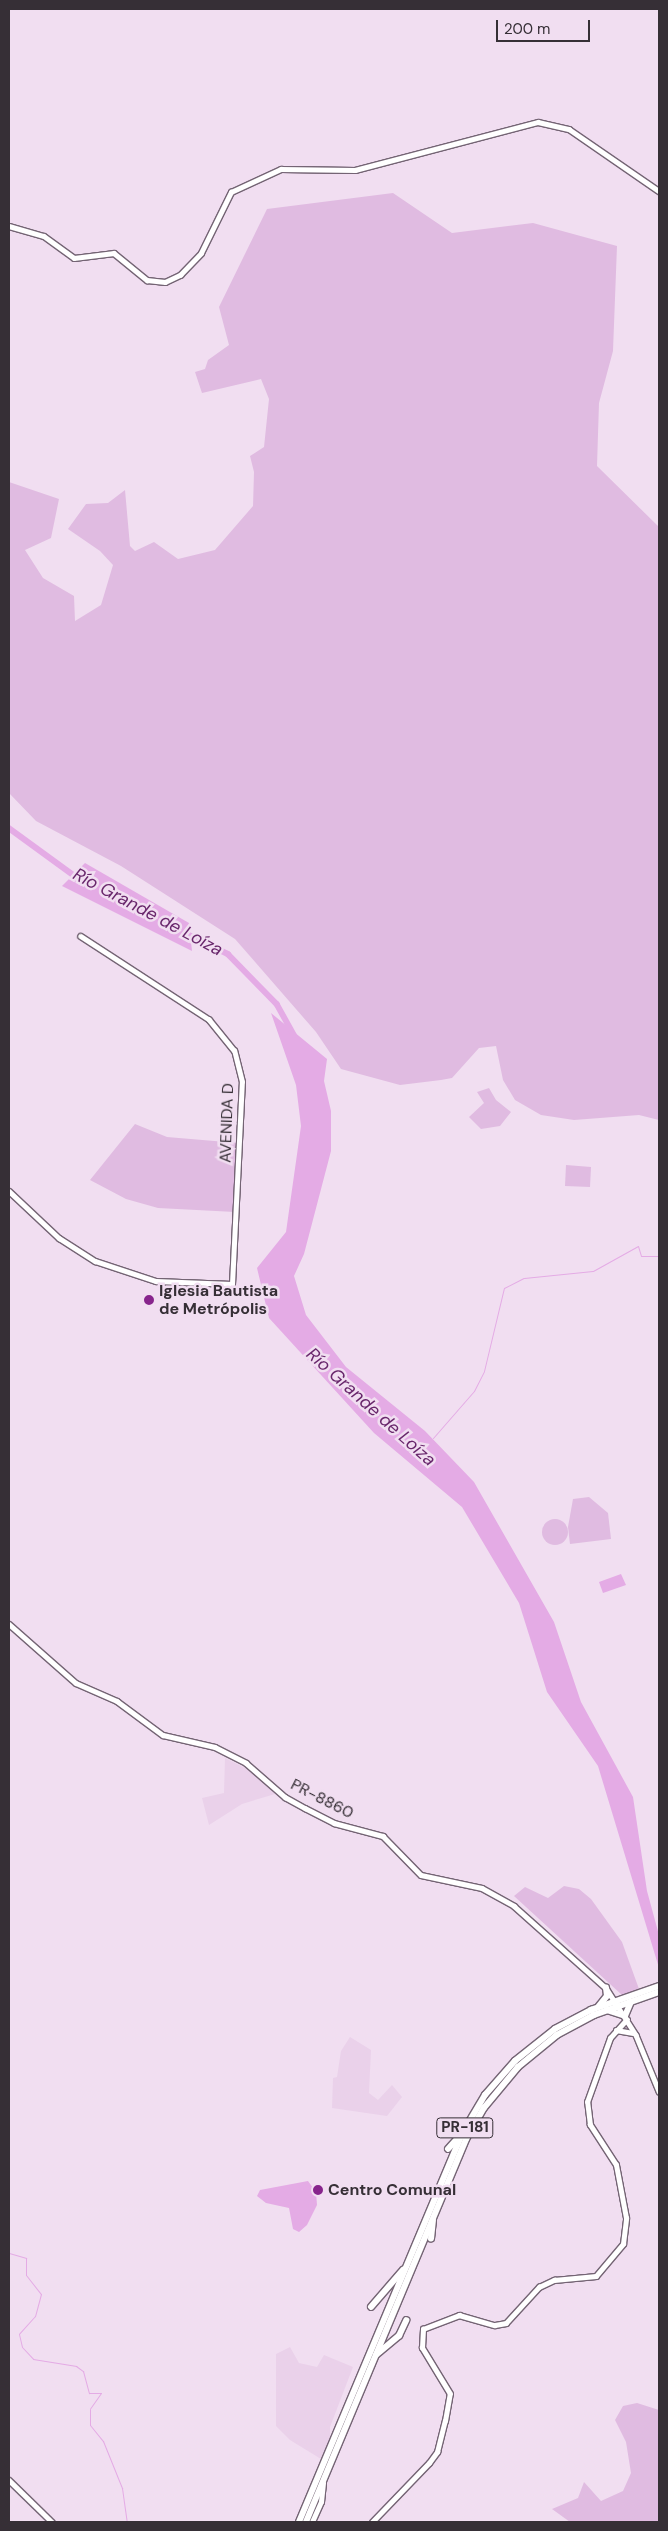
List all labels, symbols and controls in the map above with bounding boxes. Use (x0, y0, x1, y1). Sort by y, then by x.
scale bar (498, 10, 592, 42)
text: 200 m (504, 19, 550, 39)
water label: Río Grande de Loíza (69, 863, 227, 961)
street label: AVENIDA D (216, 1083, 238, 1163)
place label: Iglesia Bautista de Metrópolis (159, 1281, 278, 1319)
marker: Iglesia Bautista de Metrópolis (143, 1294, 155, 1306)
water label: Río Grande de Loíza (302, 1343, 440, 1471)
street label: PR-8860 (287, 1775, 357, 1823)
road number: PR-181 (436, 2116, 494, 2140)
place label: Centro Comunal (328, 2180, 456, 2200)
marker: Centro Comunal (312, 2184, 324, 2196)

